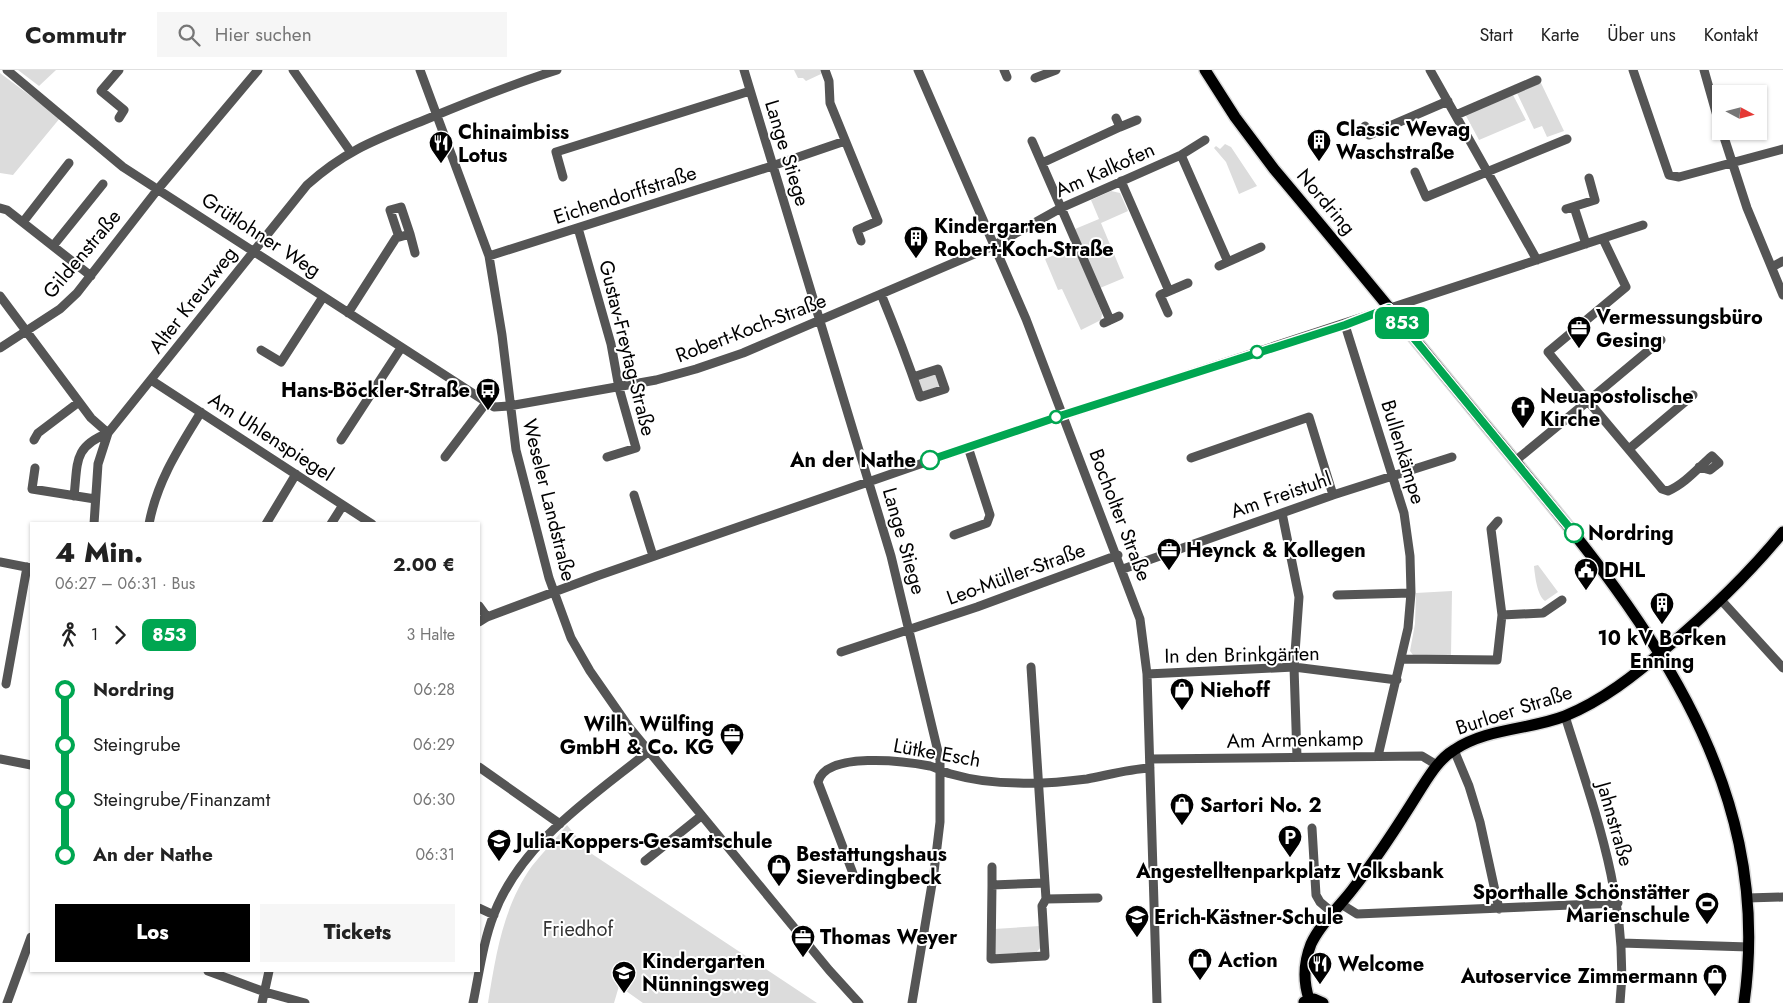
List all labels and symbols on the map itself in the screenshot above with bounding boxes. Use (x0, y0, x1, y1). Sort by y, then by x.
north arrow (1712, 85, 1768, 140)
street label: Lange Stiege (757, 96, 817, 210)
place label: Classic Wevag Waschstraße (1336, 115, 1470, 167)
place label: Chinaimbiss Lotus (458, 118, 569, 170)
building icon: Classic Wevag Waschstraße (1306, 128, 1332, 162)
restaurant icon: Chinaimbiss Lotus (428, 130, 454, 164)
street label: Am Kalkofen (1051, 135, 1159, 205)
street label: Eichendorffstraße (550, 158, 700, 232)
street label: Nordring (1290, 163, 1362, 241)
street label: Grütlohner Weg (196, 185, 326, 285)
street label: Gildenstraße (36, 203, 128, 305)
place label: Kindergarten Robert-Koch-Straße (934, 212, 1114, 264)
building icon: Kindergarten Robert-Koch-Straße (903, 225, 929, 259)
street label: Alter Kreuzweg (142, 240, 244, 360)
street label: Gustav-Freytag-Straße (591, 257, 663, 439)
street label: Robert-Koch-Straße (671, 286, 831, 370)
place label: Vermessungsbüro Gesing (1595, 303, 1763, 355)
line badge: 853 (1373, 307, 1431, 339)
office icon: Vermessungsbüro Gesing (1566, 315, 1592, 349)
unlabelled marker (1250, 345, 1264, 359)
place label: Hans-Böckler-Straße (281, 376, 470, 405)
bus stop icon: Hans-Böckler-Straße (475, 377, 501, 411)
place label: Neuapostolische Kirche (1540, 382, 1694, 434)
street label: Am Uhlenspiegel (203, 385, 339, 489)
church icon: Neuapostolische Kirche (1510, 395, 1536, 429)
street label: Bullenkämpe (1373, 396, 1433, 508)
unlabelled marker (1049, 410, 1063, 424)
street label: Weseler Landstraße (515, 416, 583, 584)
street label: Bocholter Straße (1081, 445, 1159, 585)
place label: An der Nathe (789, 446, 916, 475)
marker: An der Nathe (920, 450, 940, 470)
street label: Am Freistuhl (1227, 464, 1335, 526)
street label: Lange Stiege (875, 484, 933, 598)
place label: Nordring (1588, 519, 1674, 548)
marker: Nordring (1564, 523, 1584, 543)
street label: Leo-Müller-Straße (943, 535, 1089, 613)
place label: Heynck & Kollegen (1186, 536, 1366, 565)
office icon: Heynck & Kollegen (1156, 537, 1182, 571)
place label: DHL (1604, 556, 1645, 585)
public building icon: DHL (1573, 557, 1599, 591)
building icon: 10 kV Borken Enning (1649, 591, 1675, 625)
place label: 10 kV Borken Enning (1598, 624, 1726, 676)
street label: In den Brinkgärten (1164, 639, 1320, 671)
place label: Niehoff (1200, 676, 1271, 705)
shop icon: Niehoff (1169, 677, 1195, 711)
street label: Burloer Straße (1452, 678, 1576, 742)
place label: Wilh. Wülfing GmbH & Co. KG (560, 710, 714, 762)
office icon: Wilh. Wülfing GmbH & Co. KG (719, 722, 745, 756)
street label: Am Armenkamp (1226, 724, 1364, 756)
street label: Lütke Esch (891, 731, 983, 775)
street label: Jahnstraße (1588, 776, 1641, 870)
place label: Sartori No. 2 (1200, 791, 1322, 820)
shop icon: Sartori No. 2 (1169, 792, 1195, 826)
parking icon: Angestelltenparkplatz Volksbank (1277, 824, 1303, 858)
place label: Julia-Koppers-Gesamtschule (512, 827, 772, 856)
school or university icon: Julia-Koppers-Gesamtschule (486, 828, 512, 862)
place label: Bestattungshaus Sieverdingbeck (796, 840, 947, 892)
shop icon: Bestattungshaus Sieverdingbeck (766, 853, 792, 887)
place label: Angestelltenparkplatz Volksbank (1135, 857, 1445, 886)
place label: Sporthalle Schönstätter Marienschule (1473, 878, 1691, 930)
sports icon: Sporthalle Schönstätter Marienschule (1694, 891, 1720, 925)
place label: Erich-Kästner-Schule (1154, 903, 1344, 932)
school or university icon: Erich-Kästner-Schule (1124, 904, 1150, 938)
park label: Friedhof (543, 915, 615, 944)
place label: Thomas Weyer (820, 923, 958, 952)
office icon: Thomas Weyer (790, 924, 816, 958)
place label: Action (1217, 946, 1278, 975)
place label: Kindergarten Nünningsweg (642, 947, 769, 999)
shop icon: Action (1187, 947, 1213, 981)
place label: Welcome (1338, 950, 1424, 979)
restaurant icon: Welcome (1307, 951, 1333, 985)
school or university icon: Kindergarten Nünningsweg (611, 960, 637, 994)
place label: Autoservice Zimmermann (1460, 962, 1698, 991)
shop icon: Autoservice Zimmermann (1702, 963, 1728, 997)

